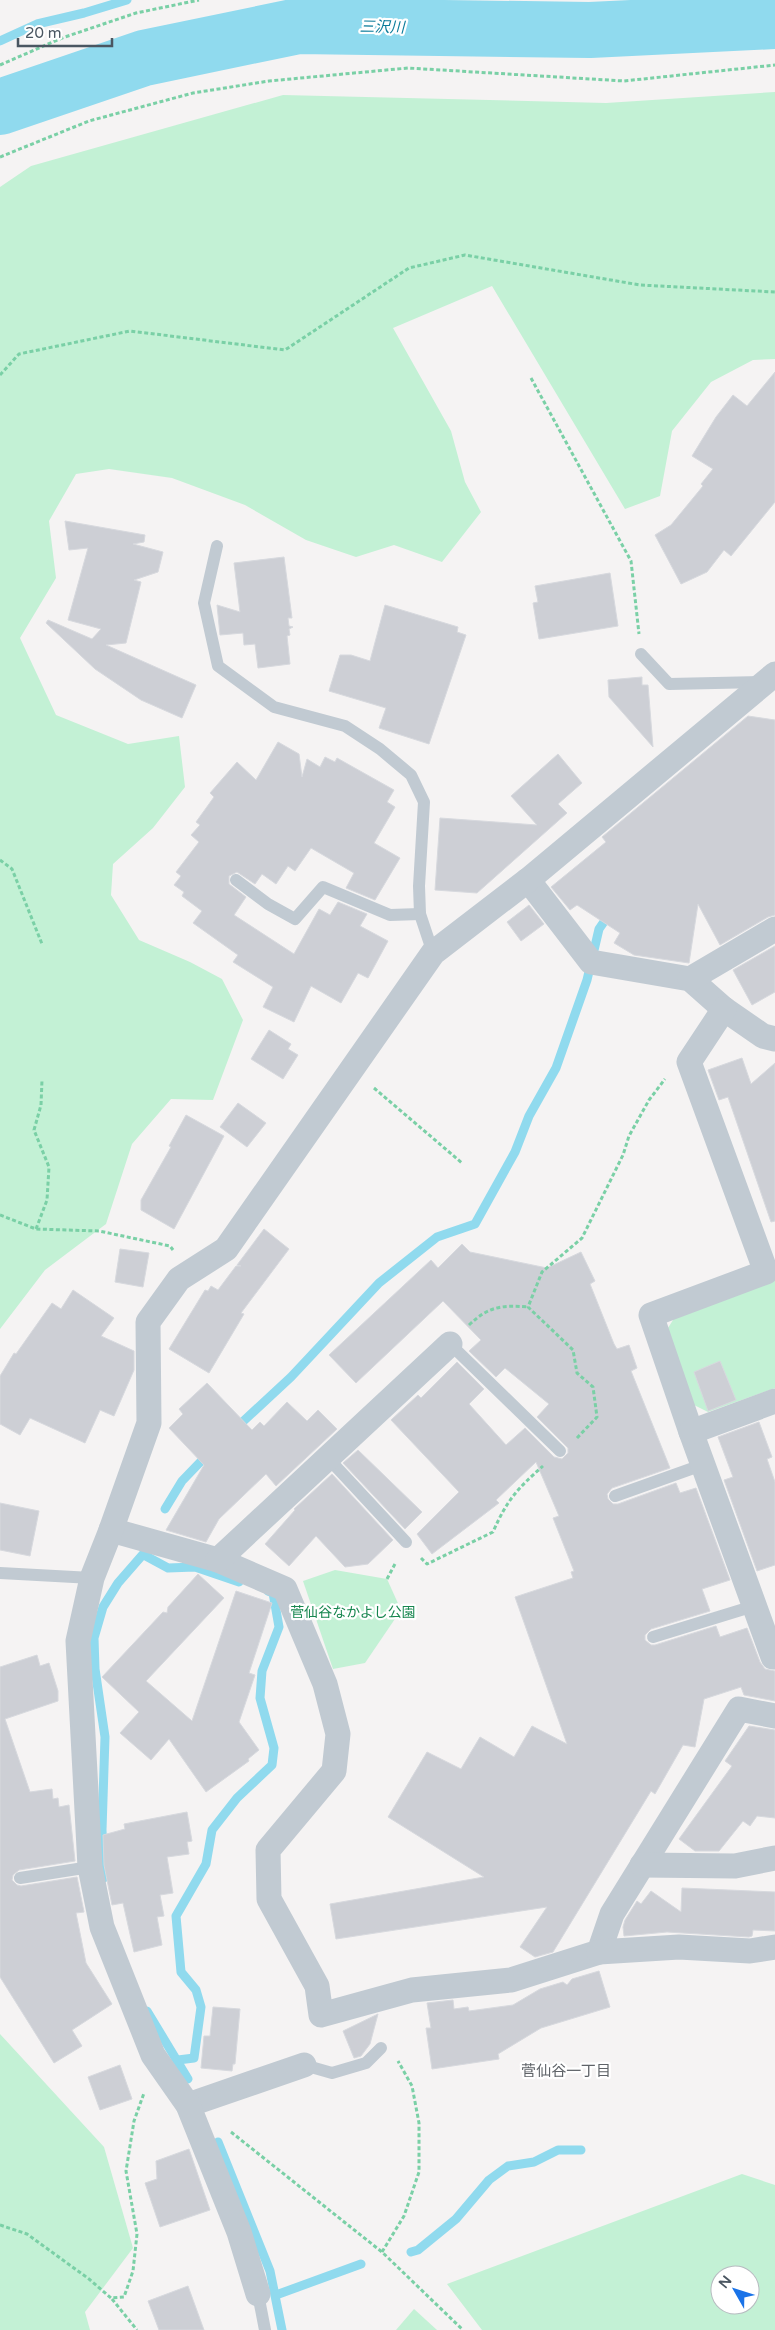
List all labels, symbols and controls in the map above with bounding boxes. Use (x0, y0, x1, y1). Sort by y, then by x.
scale bar (18, 15, 111, 47)
water label: 三沢川 (359, 18, 407, 36)
text: 20 m (25, 24, 62, 42)
park label: 菅仙谷なかよし公園 (290, 1604, 416, 1621)
district label: 菅仙谷一丁目 (521, 2062, 611, 2080)
north arrow (710, 2265, 760, 2315)
text: N (715, 2272, 735, 2292)

